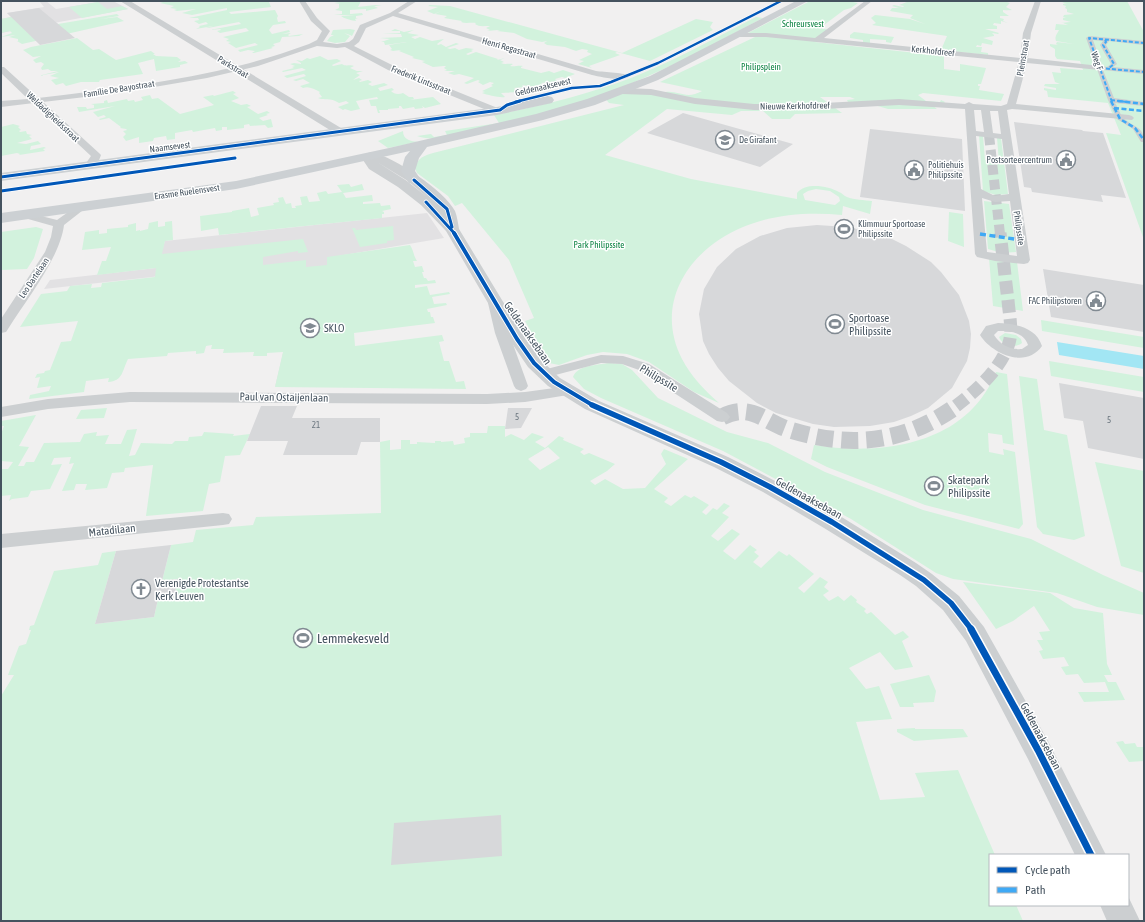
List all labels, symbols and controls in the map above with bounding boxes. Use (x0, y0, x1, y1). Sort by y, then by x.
park label: Schreursvest (782, 19, 824, 29)
street label: Henri Regastraat (481, 36, 537, 61)
street label: Pleinstraat (1015, 39, 1031, 77)
street label: Kerkhofdreef (911, 44, 956, 58)
street label: Weg F (1089, 50, 1105, 72)
street label: Parkstraat (216, 54, 251, 80)
park label: Philipsplein (741, 62, 781, 72)
street label: Frederik Lintsstraat (390, 64, 453, 97)
street label: Geldenaaksevest (514, 76, 572, 98)
street label: Familie De Bayostraat (83, 78, 156, 100)
street label: Weldadigheidsstraat (25, 90, 82, 144)
street label: Nieuwe Kerkhofdreef (760, 100, 831, 112)
school or university icon: De Girafant (714, 129, 736, 151)
place label: De Girafant (739, 135, 777, 145)
street label: Naamsevest (149, 140, 191, 154)
public building icon: Postsorteercentrum (1055, 149, 1077, 171)
place label: Postsorteercentrum (987, 155, 1052, 165)
public building icon: Politiehuis Philipssite (903, 159, 925, 181)
place label: Politiehuis Philipssite (928, 160, 964, 180)
street label: Erasme Ruelensvest (154, 182, 221, 202)
street label: Philipssite (1012, 210, 1026, 246)
sports icon: Klimmuur Sportoase Philipssite (833, 218, 855, 240)
place label: Klimmuur Sportoase Philipssite (858, 219, 925, 239)
park label: Park Philipssite (574, 240, 624, 250)
street label: Leo Dartelaan (17, 256, 51, 300)
public building icon: FAC Philipstoren (1085, 290, 1107, 312)
place label: FAC Philipstoren (1028, 296, 1082, 306)
street label: Geldenaaksebaan (502, 299, 554, 367)
place label: Sportoase Philipssite (849, 312, 891, 337)
sports icon: Sportoase Philipssite (824, 313, 846, 335)
school or university icon: SKLO (299, 317, 321, 339)
place label: SKLO (324, 322, 344, 334)
street label: Philipssite (638, 362, 680, 394)
street label: Paul van Ostaijenlaan (239, 390, 329, 404)
house number: 5 (515, 412, 519, 422)
house number: 5 (1107, 415, 1111, 425)
house number: 21 (312, 420, 320, 430)
place label: Skatepark Philipssite (948, 474, 990, 499)
street label: Geldenaaksebaan (774, 475, 844, 521)
sports icon: Skatepark Philipssite (923, 475, 945, 497)
street label: Matadilaan (88, 522, 136, 538)
place label: Verenigde Protestantse Kerk Leuven (155, 577, 249, 602)
church icon: Verenigde Protestantse Kerk Leuven (130, 578, 152, 600)
sports icon: Lemmekesveld (292, 627, 314, 649)
place label: Lemmekesveld (317, 631, 389, 646)
street label: Geldenaaksebaan (1018, 701, 1064, 771)
legend (989, 854, 1129, 906)
text: Cycle path (1025, 863, 1070, 877)
text: Path (1025, 883, 1046, 897)

